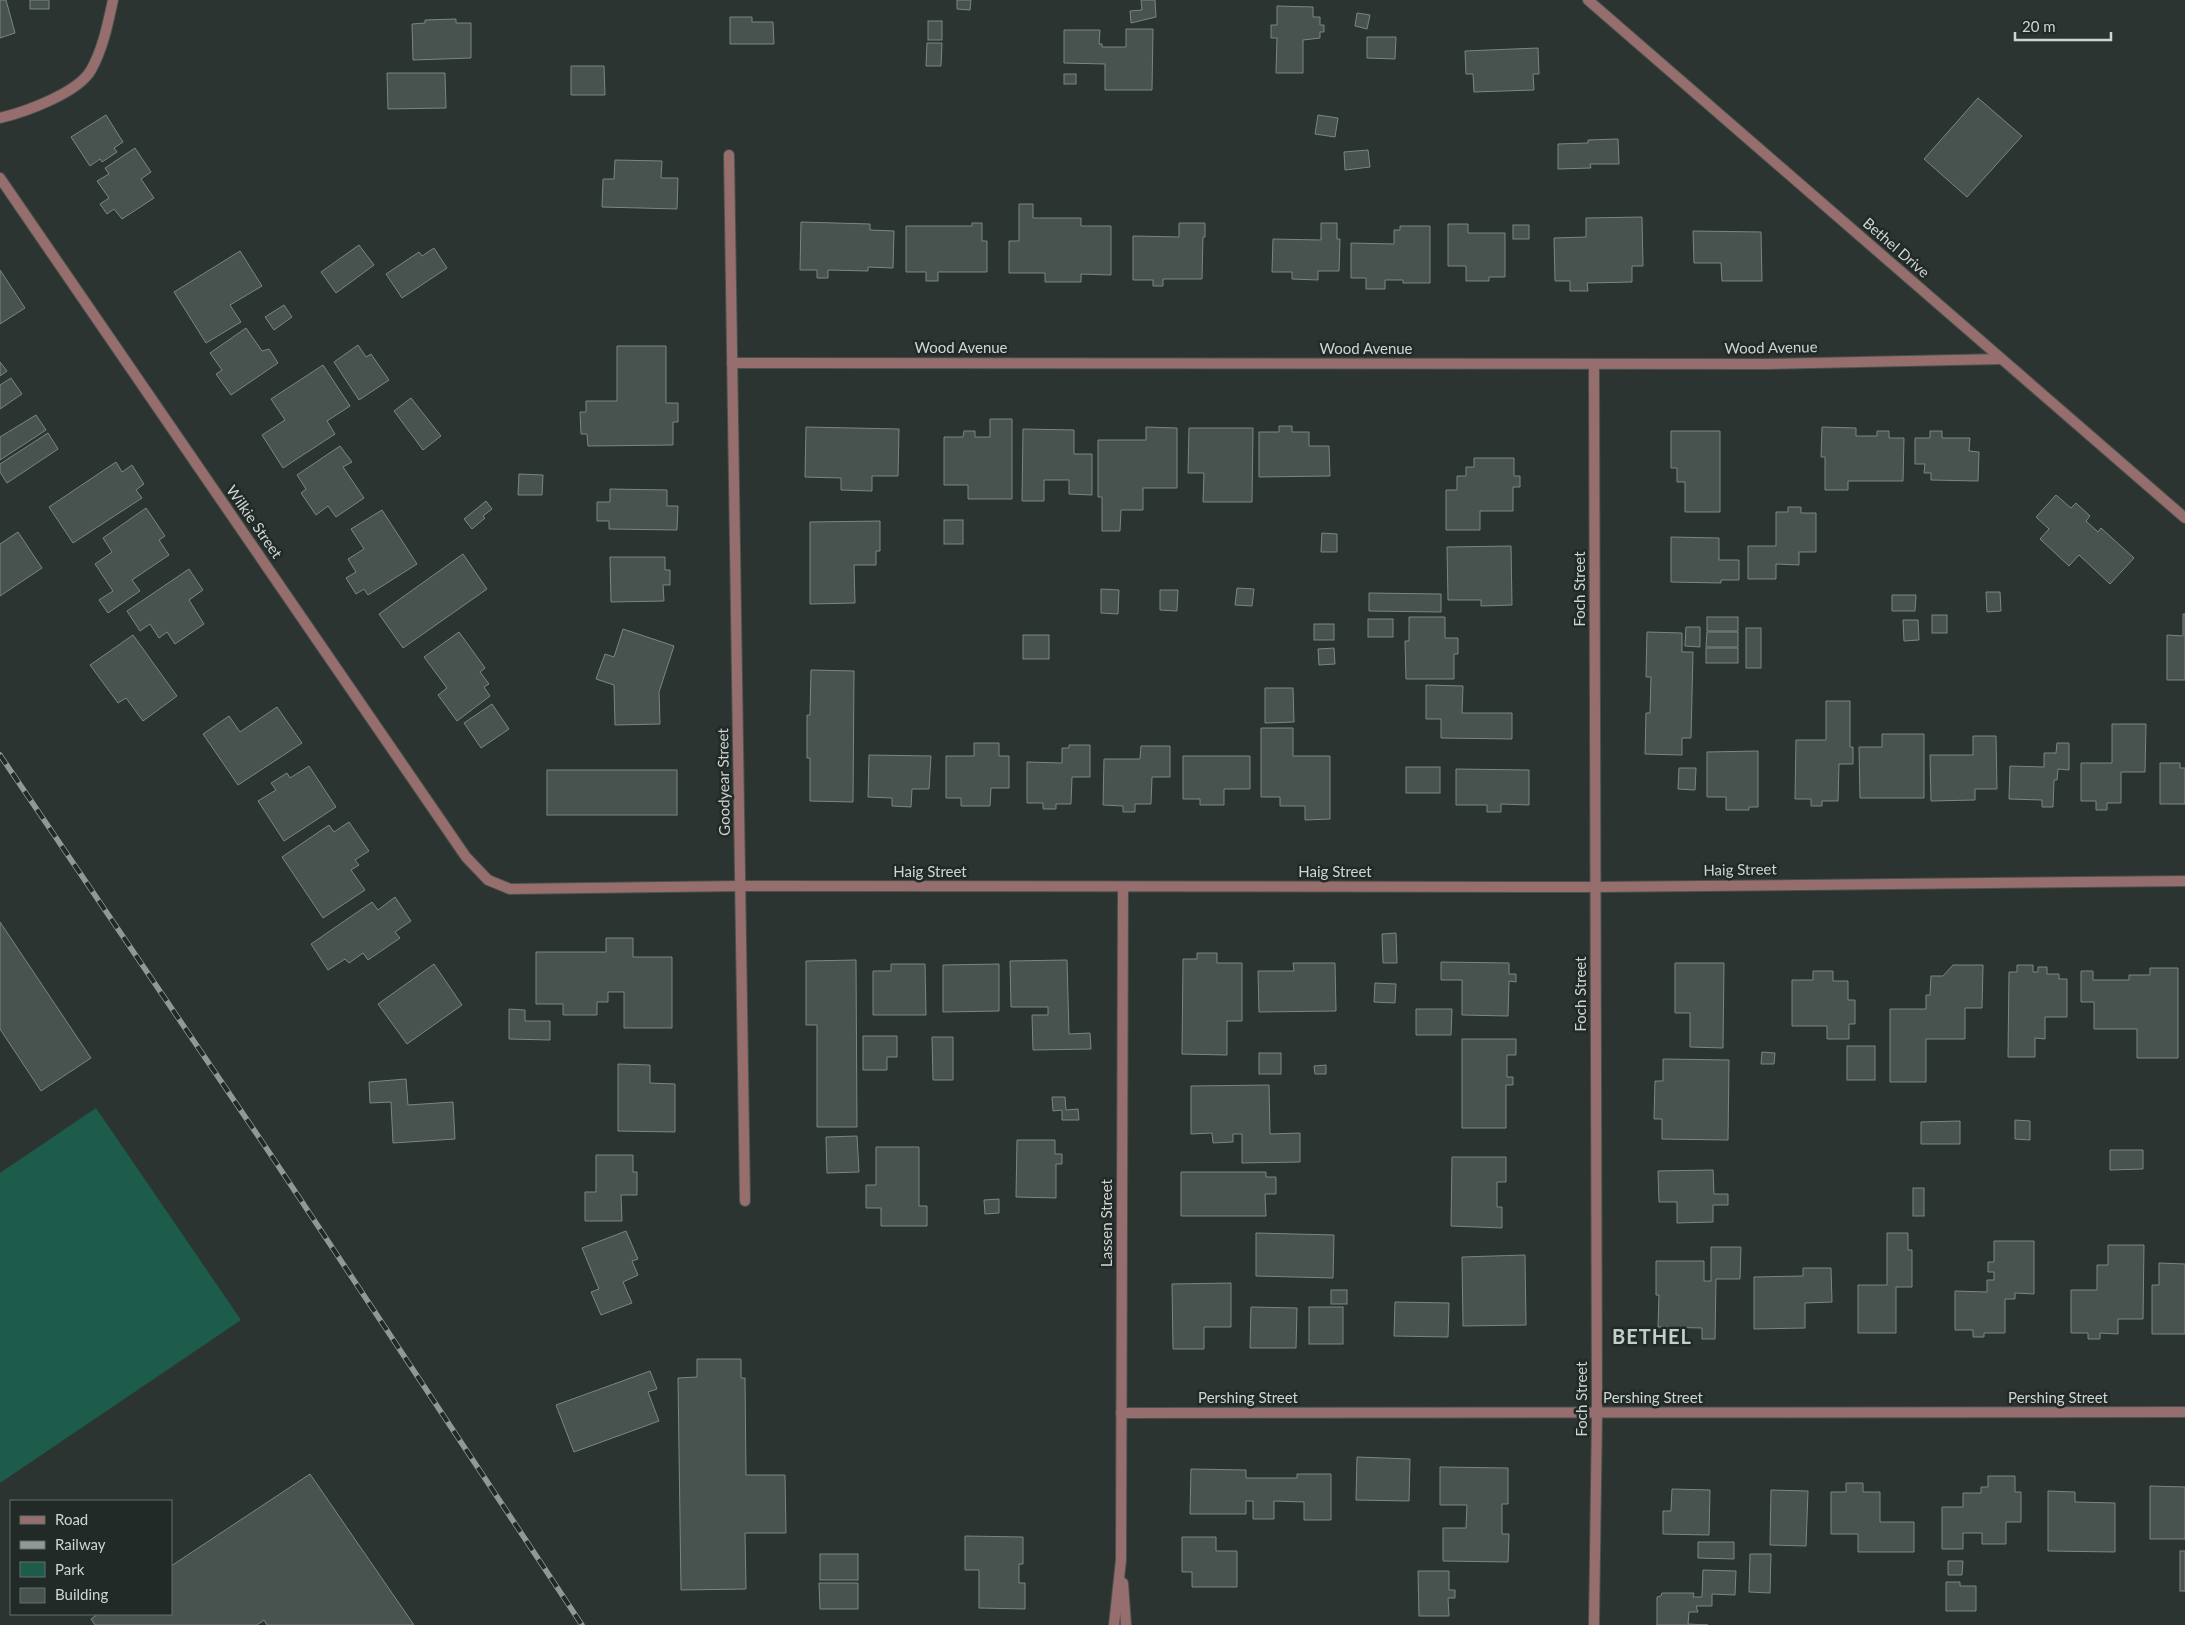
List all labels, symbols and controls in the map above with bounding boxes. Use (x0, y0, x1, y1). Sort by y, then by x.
scale bar (2015, 10, 2111, 42)
text: 20 m (2022, 17, 2056, 35)
street label: Bethel Drive (1860, 213, 1934, 281)
street label: Wood Avenue (1724, 337, 1818, 357)
street label: Wood Avenue (914, 338, 1008, 356)
street label: Wood Avenue (1319, 339, 1413, 357)
street label: Wilkie Street (223, 481, 287, 562)
street label: Foch Street (1570, 551, 1588, 627)
street label: Goodyear Street (713, 727, 733, 836)
street label: Haig Street (1703, 859, 1777, 879)
street label: Haig Street (893, 862, 967, 880)
street label: Haig Street (1298, 862, 1372, 880)
street label: Foch Street (1571, 956, 1589, 1032)
street label: Lassen Street (1097, 1178, 1115, 1267)
district label: BETHEL (1612, 1324, 1692, 1348)
street label: Foch Street (1572, 1361, 1590, 1437)
street label: Pershing Street (1198, 1388, 1299, 1406)
street label: Pershing Street (1603, 1388, 1704, 1406)
street label: Pershing Street (2008, 1388, 2109, 1406)
legend (10, 1500, 172, 1615)
text: Road (55, 1510, 88, 1528)
text: Railway (55, 1535, 106, 1553)
text: Park (55, 1560, 85, 1578)
text: Building (55, 1585, 108, 1603)

